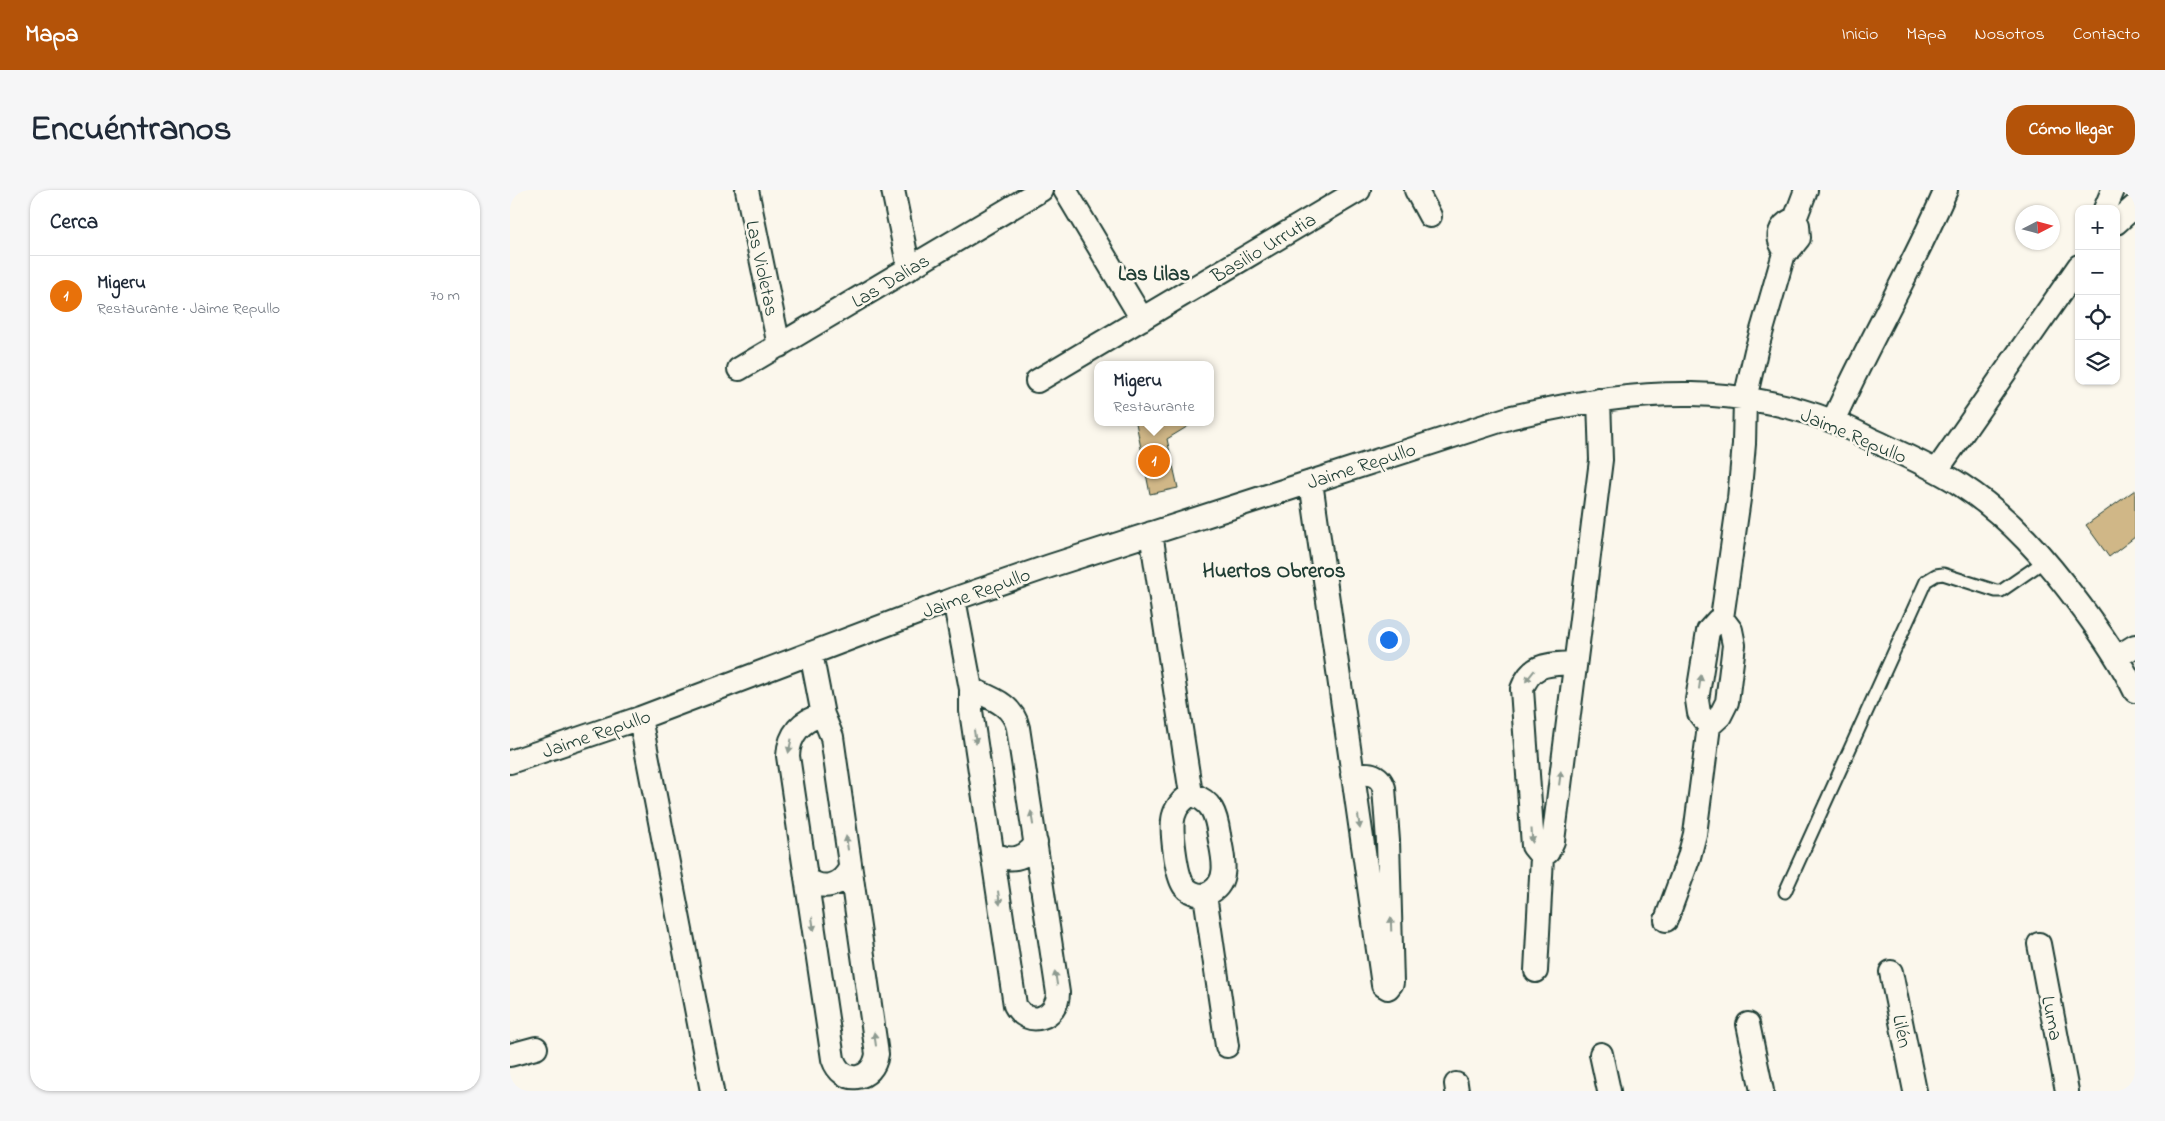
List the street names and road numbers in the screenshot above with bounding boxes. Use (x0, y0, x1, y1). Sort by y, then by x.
street label: Basilio Urrutia (1205, 206, 1322, 292)
street label: Las Violetas (736, 218, 785, 319)
street label: Las Dalias (847, 247, 936, 317)
street label: Jaime Repullo (1795, 402, 1911, 473)
street label: Jaime Repullo (1304, 436, 1420, 499)
street label: Jaime Repullo (919, 561, 1035, 627)
street label: Jaime Repullo (539, 703, 655, 767)
street label: Luma (2032, 994, 2069, 1043)
street label: Lilén (1883, 1012, 1918, 1051)

